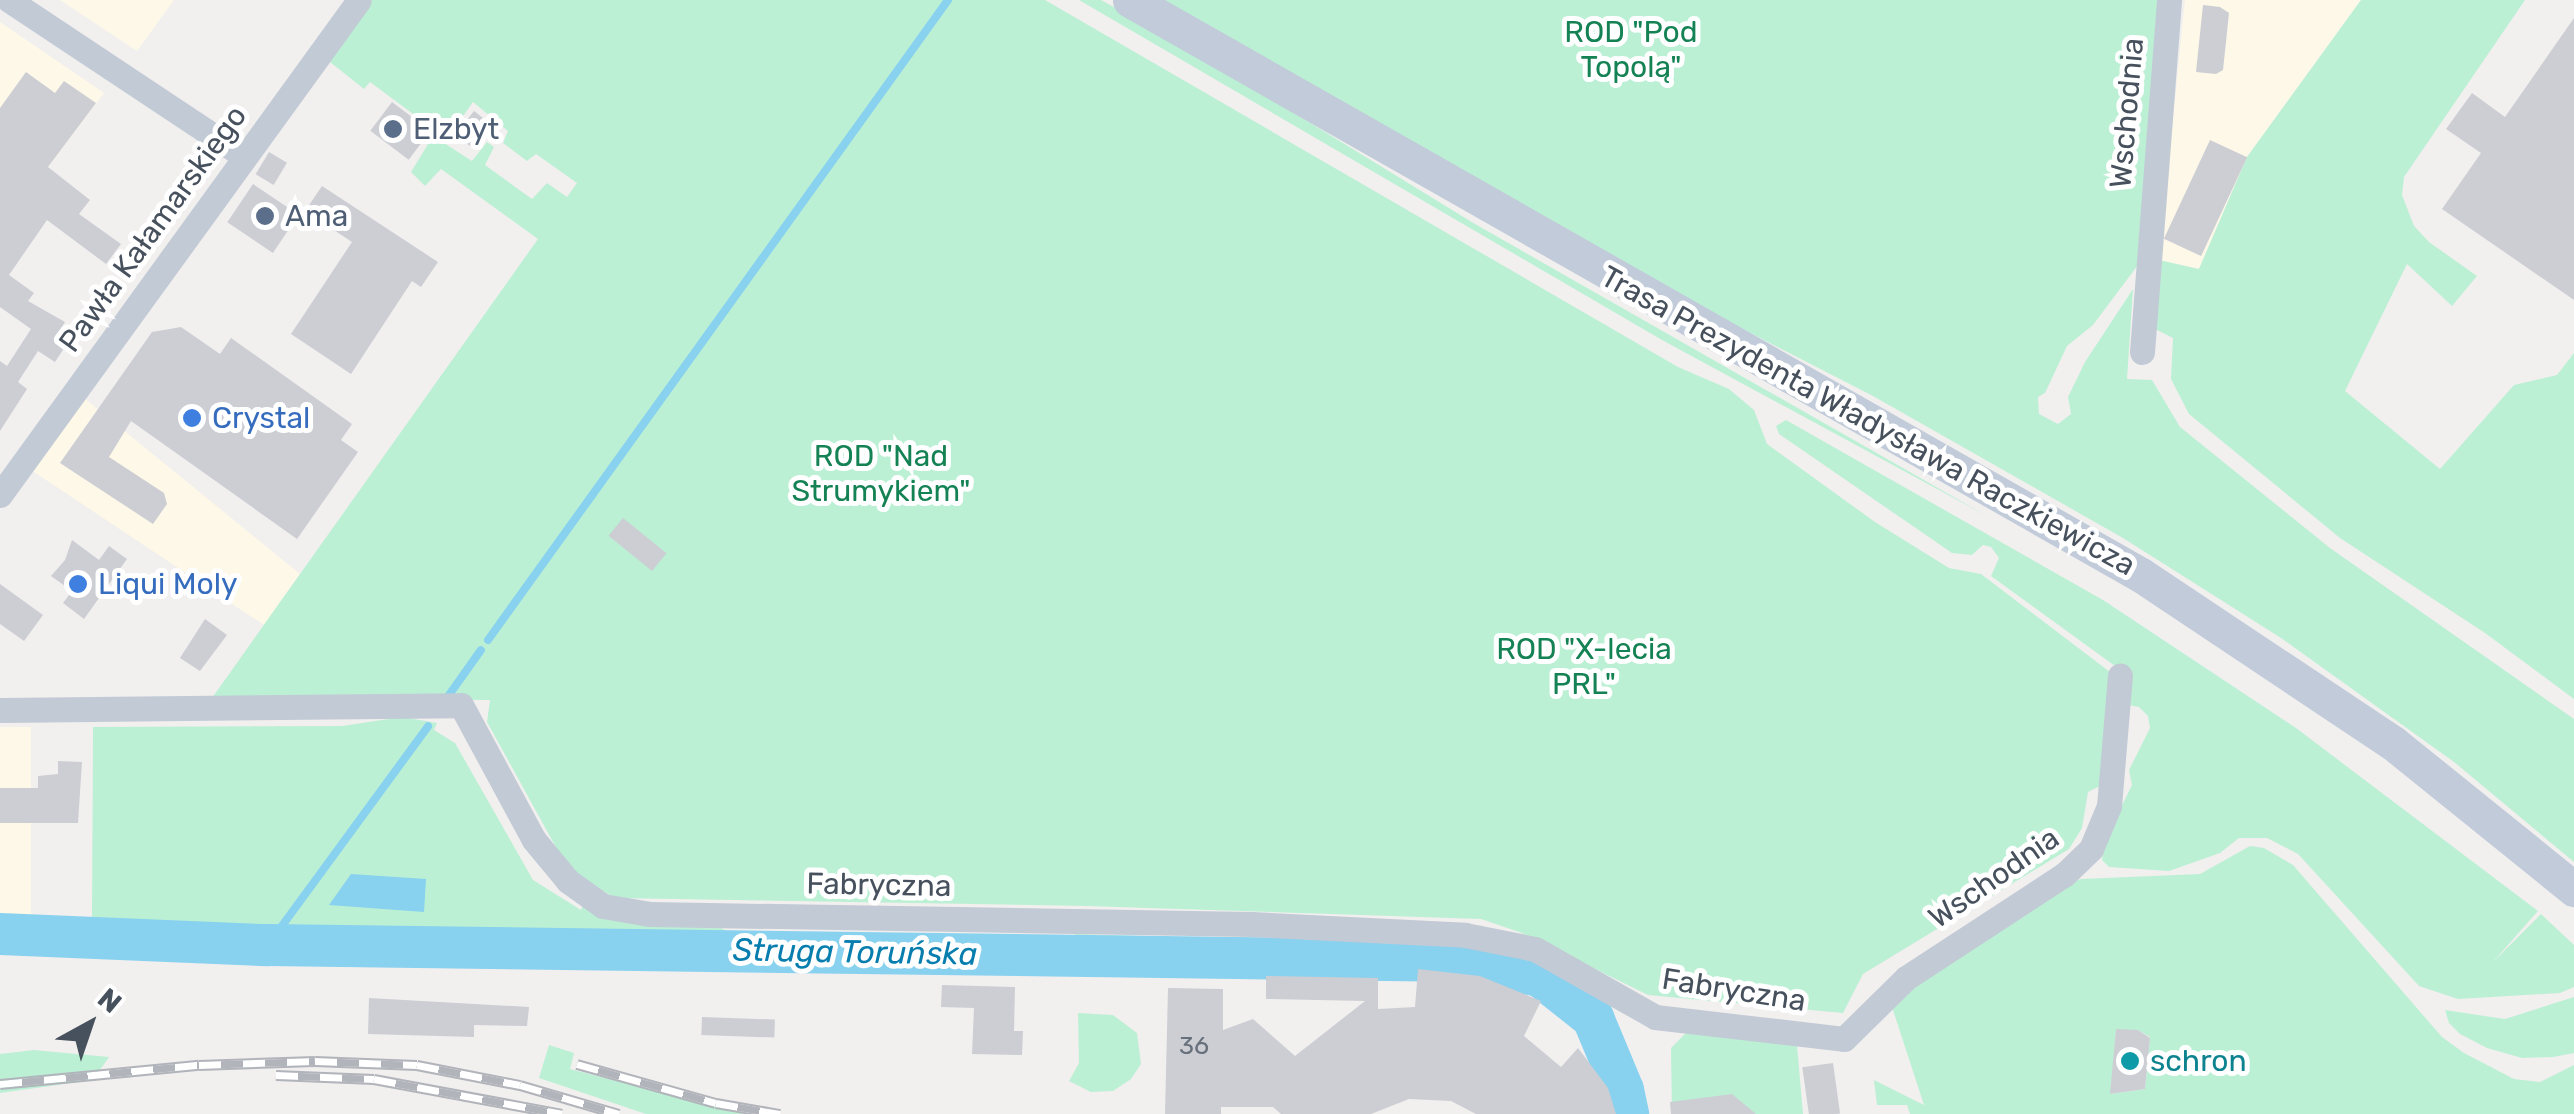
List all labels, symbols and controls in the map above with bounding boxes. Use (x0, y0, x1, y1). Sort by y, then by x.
park label: ROD "Pod Topolą" (1564, 14, 1698, 84)
street label: Wschodnia (2102, 36, 2152, 190)
street label: Pawła Kałamarskiego (52, 99, 254, 359)
place label: Elzbyt (413, 111, 499, 147)
marker: Elzbyt (382, 118, 404, 140)
place label: Ama (285, 198, 348, 234)
marker: Ama (254, 205, 276, 227)
street label: Trasa Prezydenta Władysława Raczkiewicza (1594, 258, 2142, 584)
place label: Crystal (212, 400, 310, 436)
marker: Crystal (181, 407, 203, 429)
park label: ROD "Nad Strumykiem" (791, 438, 971, 508)
place label: Liqui Moly (98, 566, 238, 602)
marker: Liqui Moly (67, 573, 89, 595)
park label: ROD "X-lecia PRL" (1496, 631, 1672, 702)
street label: Wschodnia (1922, 820, 2066, 936)
street label: Fabryczna (806, 866, 952, 904)
water label: Struga Toruńska (732, 931, 978, 973)
street label: Fabryczna (1660, 961, 1808, 1019)
north arrow (40, 974, 140, 1074)
text: N (91, 982, 128, 1020)
house number: 36 (1179, 1031, 1209, 1061)
place label: schron (2150, 1043, 2247, 1079)
marker: schron (2119, 1050, 2141, 1072)

